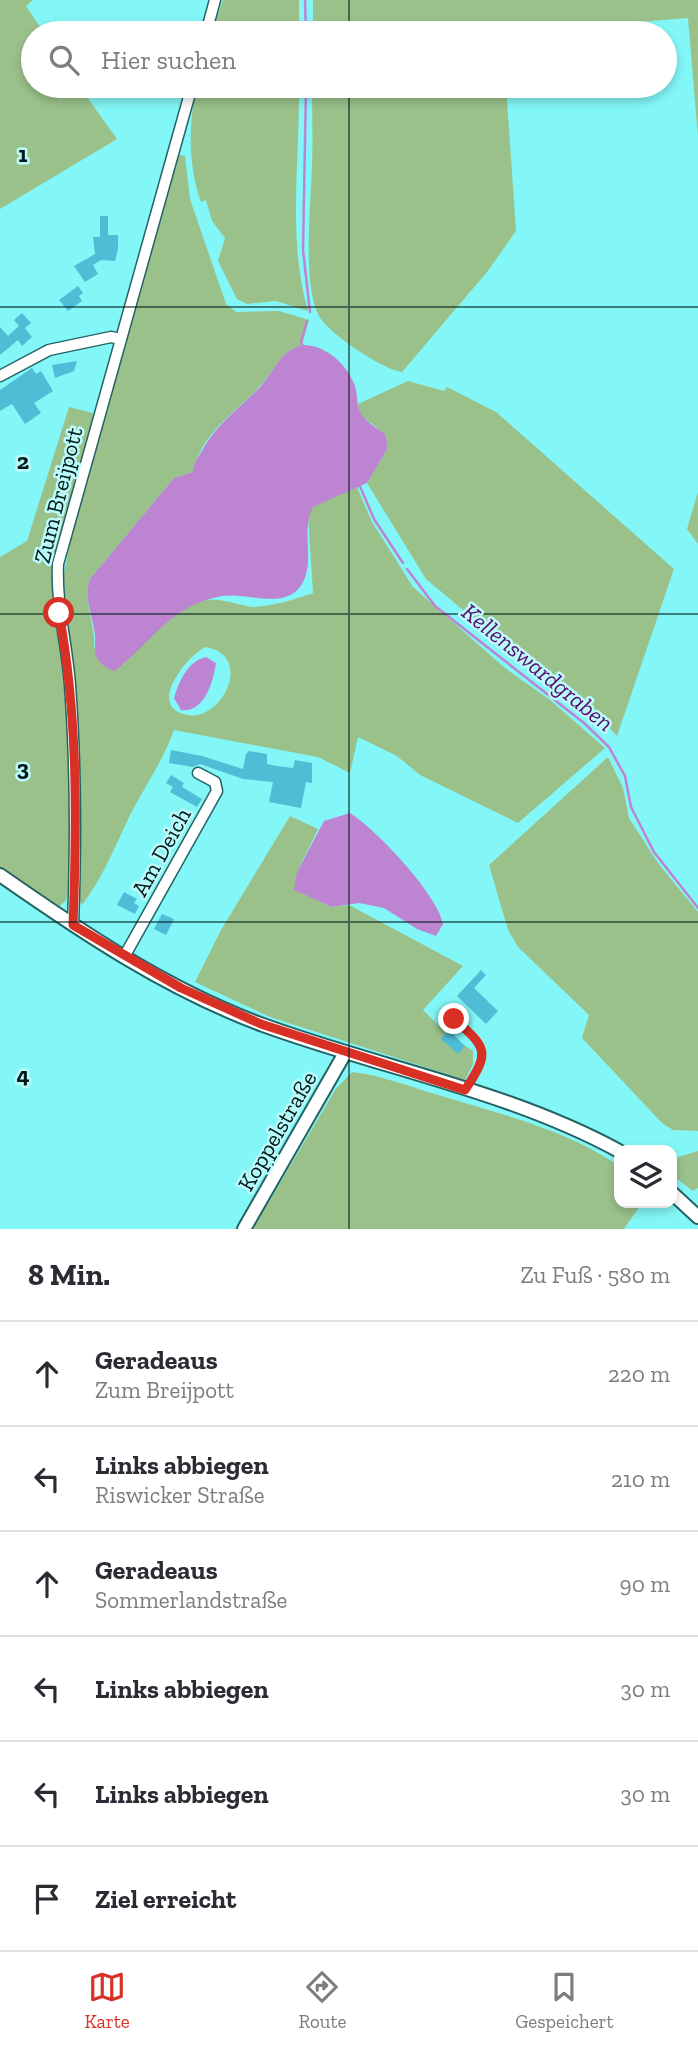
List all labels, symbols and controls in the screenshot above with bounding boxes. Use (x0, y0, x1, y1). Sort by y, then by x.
search box (21, 21, 677, 98)
icon: search (45, 41, 83, 79)
text: Hier suchen (101, 44, 236, 76)
text: 1 (18, 140, 28, 168)
street label: Zum Breijpott (28, 424, 89, 566)
text: 2 (17, 447, 29, 475)
route start (43, 597, 74, 628)
water label: Kellenswardgraben (456, 597, 620, 737)
text: 3 (17, 754, 29, 782)
street label: Am Deich (125, 803, 197, 901)
route end (438, 1003, 469, 1034)
text: 4 (16, 1061, 30, 1089)
street label: Koppelstraße (231, 1066, 323, 1196)
map controls (614, 1145, 677, 1208)
button: layers (614, 1145, 677, 1208)
text: 8 Min. (28, 1257, 110, 1293)
text: Zu Fuß · 580 m (521, 1261, 670, 1289)
text: Geradeaus (95, 1344, 218, 1376)
icon: ahead (28, 1355, 66, 1393)
text: 220 m (608, 1360, 670, 1388)
text: Zum Breijpott (95, 1376, 234, 1404)
text: Links abbiegen (95, 1449, 269, 1481)
icon: left (28, 1460, 66, 1498)
text: 210 m (611, 1465, 670, 1493)
text: Riswicker Straße (95, 1481, 265, 1509)
text: Geradeaus (95, 1554, 218, 1586)
icon: ahead (28, 1565, 66, 1603)
text: 90 m (619, 1570, 670, 1598)
text: Sommerlandstraße (95, 1586, 287, 1614)
icon: left (28, 1670, 66, 1708)
text: Links abbiegen (95, 1673, 269, 1705)
text: 30 m (620, 1675, 670, 1703)
icon: left (28, 1775, 66, 1813)
text: Links abbiegen (95, 1778, 269, 1810)
text: 30 m (620, 1780, 670, 1808)
icon: arrive (28, 1880, 66, 1918)
text: Ziel erreicht (95, 1883, 236, 1915)
tab: Karte (84, 1968, 130, 2033)
tab: Route (298, 1968, 346, 2033)
tab: Gespeichert (515, 1968, 614, 2033)

